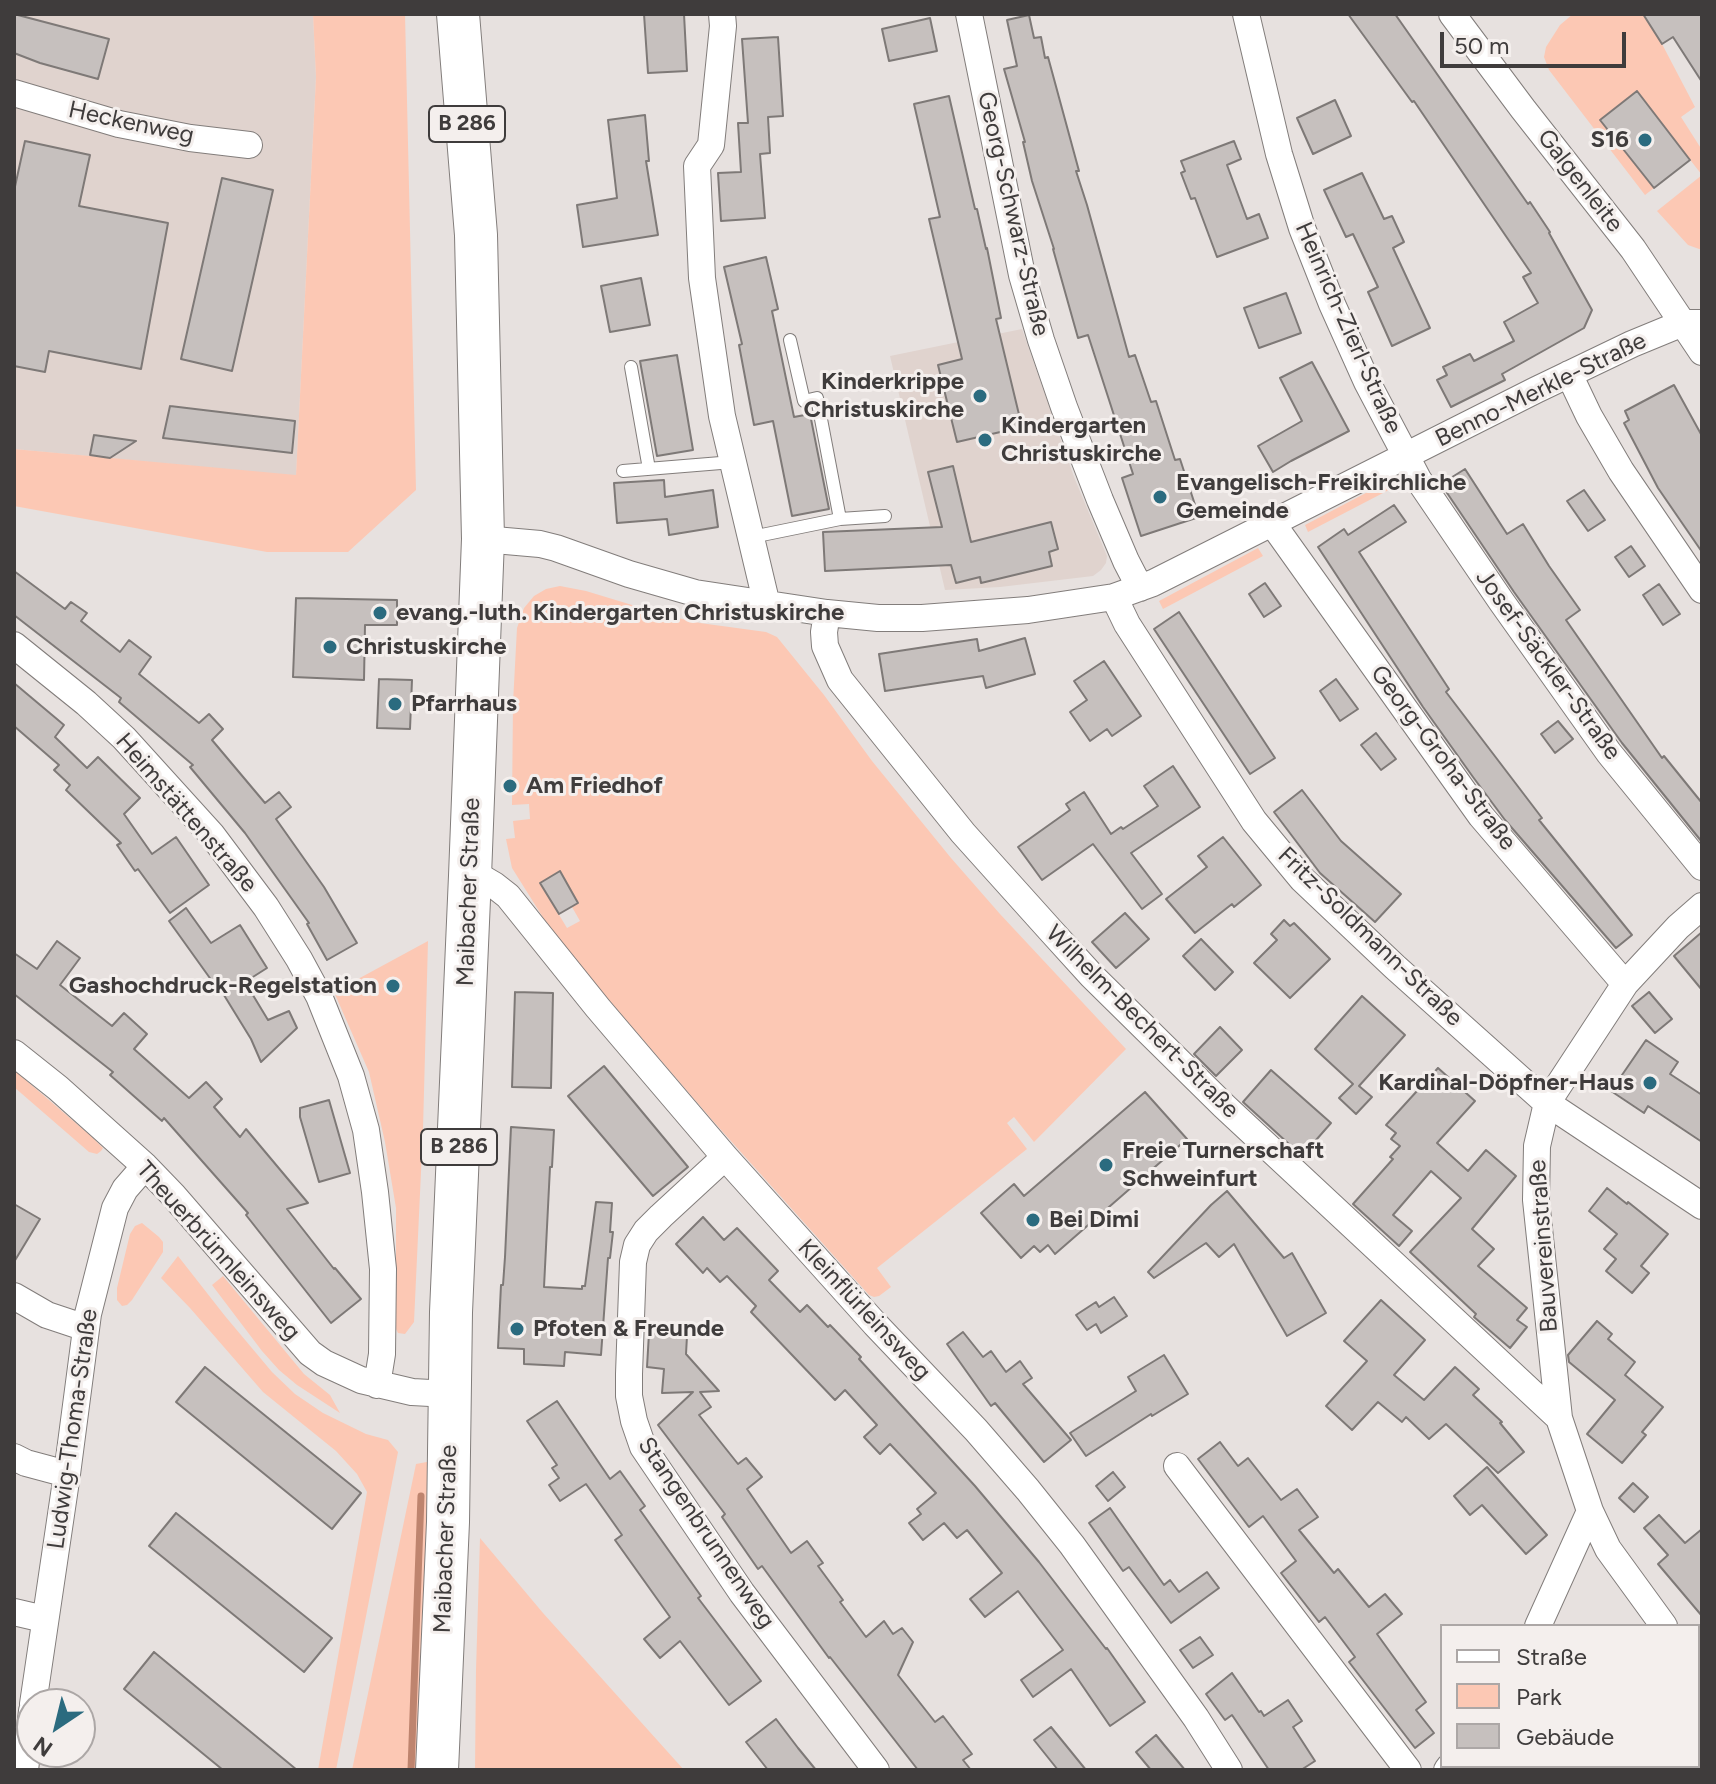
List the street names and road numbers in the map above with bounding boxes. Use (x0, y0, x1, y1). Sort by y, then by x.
street label: Georg-Schwarz-Straße (971, 89, 1055, 339)
street label: Heckenweg (66, 96, 196, 150)
road number: B 286 (429, 106, 505, 142)
street label: Galgenleite (1531, 124, 1629, 238)
street label: Heinrich-Zierl-Straße (1288, 218, 1408, 438)
street label: Benno-Merkle-Straße (1431, 326, 1651, 454)
street label: Josef-Säckler-Straße (1469, 564, 1627, 766)
street label: Georg-Groha-Straße (1364, 660, 1522, 856)
street label: Heimstättenstraße (109, 728, 263, 898)
street label: Maibacher Straße (451, 797, 487, 987)
street label: Fritz-Soldmann-Straße (1272, 841, 1468, 1033)
street label: Wilhelm-Bechert-Straße (1039, 919, 1245, 1125)
road number: B 286 (421, 1129, 497, 1165)
street label: Theuerbrünnleinsweg (130, 1156, 306, 1346)
street label: Bauvereinstraße (1524, 1159, 1564, 1333)
street label: Kleinflürleinsweg (791, 1234, 937, 1386)
street label: Ludwig-Thoma-Straße (42, 1307, 104, 1551)
street label: Stangenbrunnenweg (631, 1432, 781, 1634)
street label: Maibacher Straße (428, 1444, 464, 1634)

